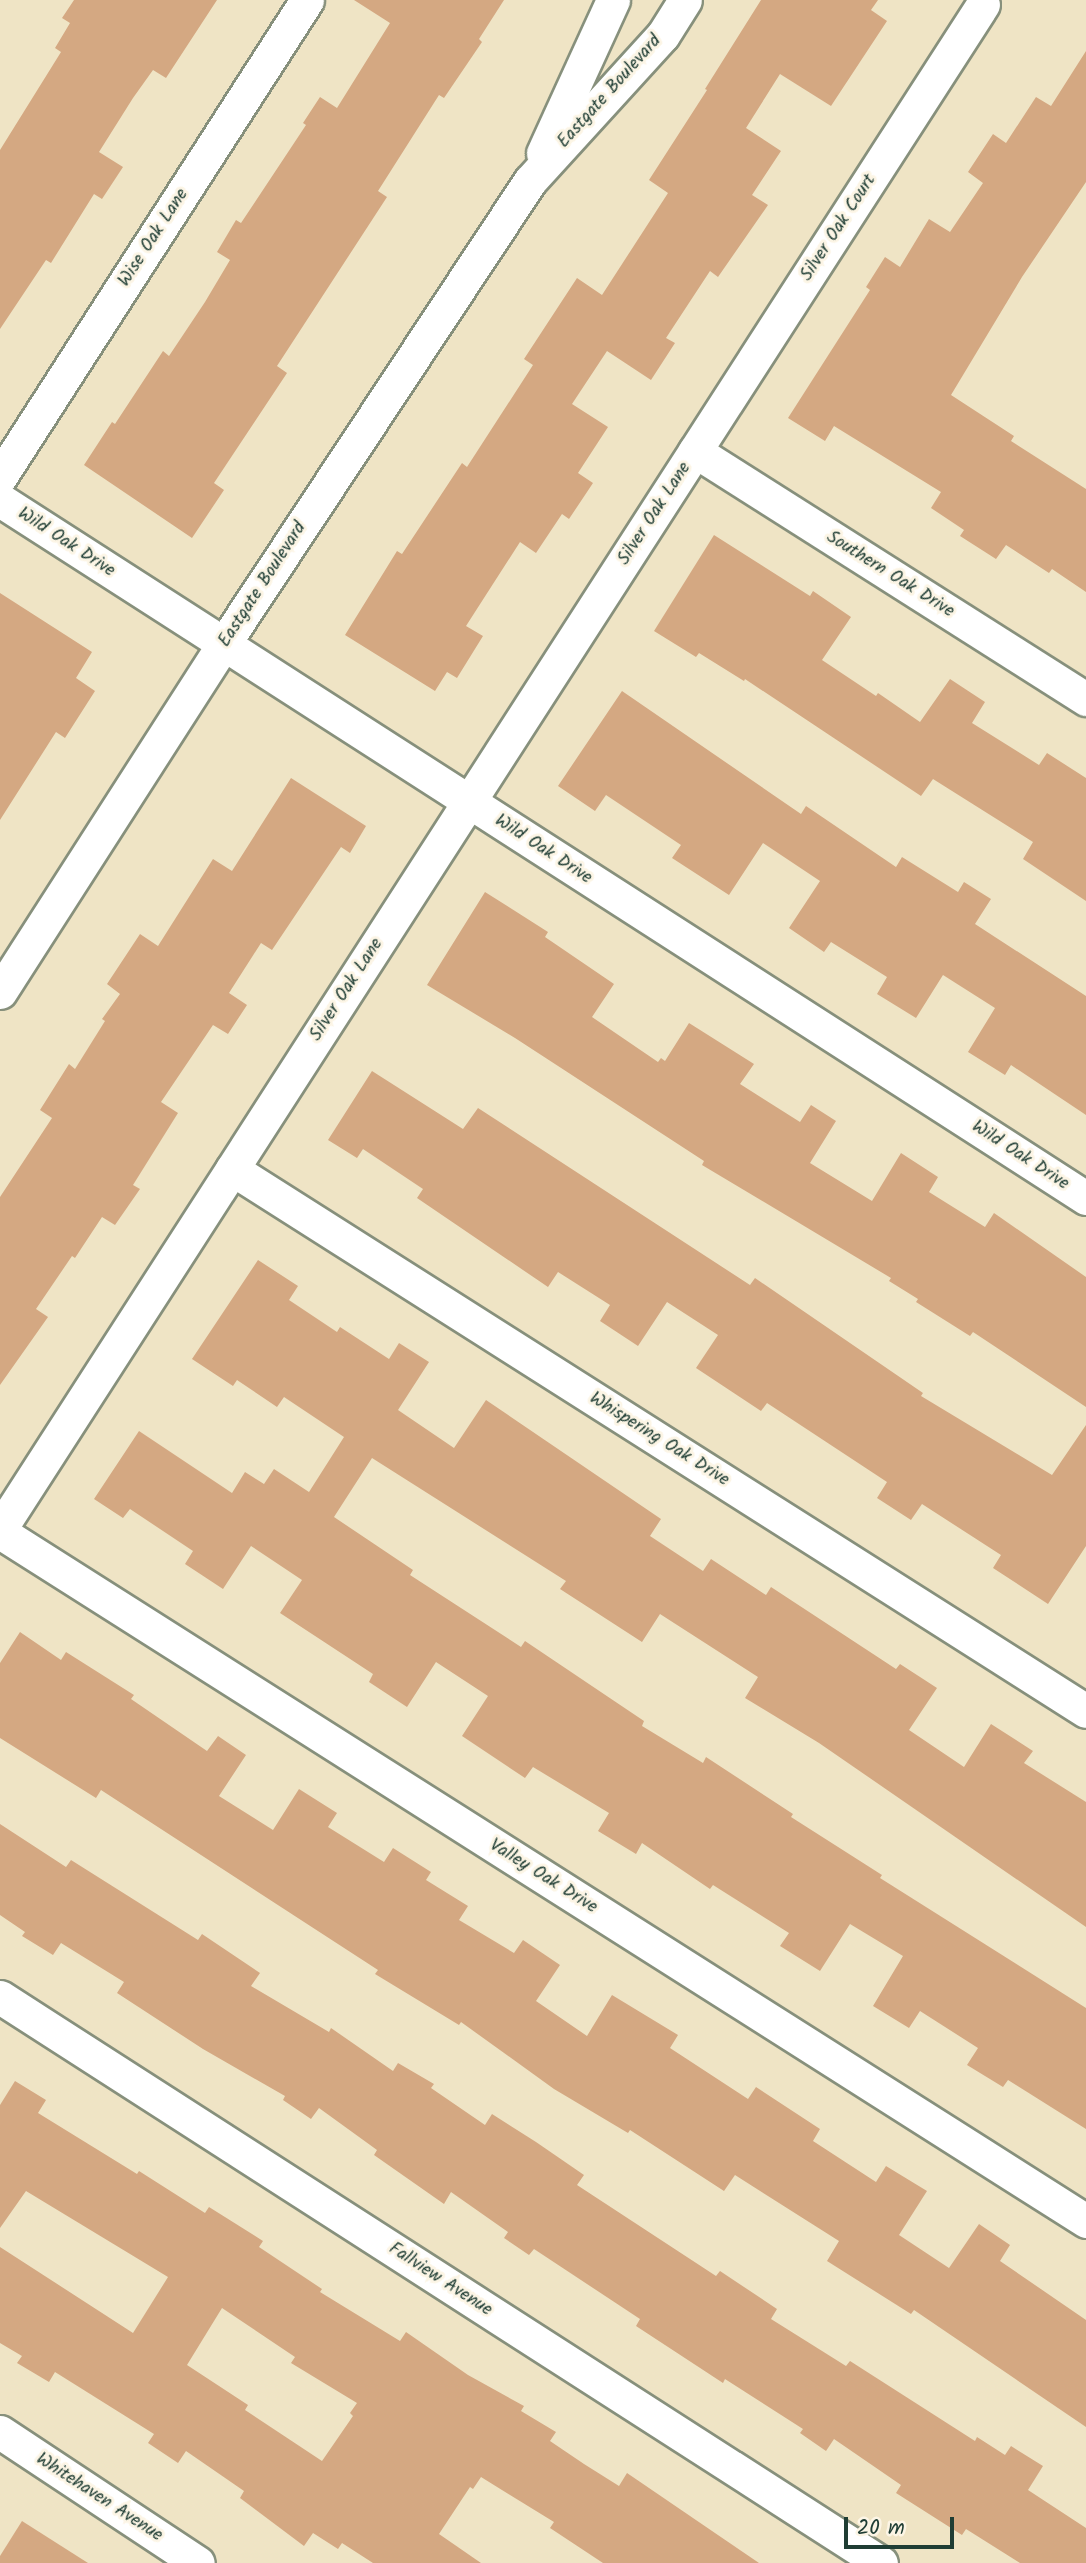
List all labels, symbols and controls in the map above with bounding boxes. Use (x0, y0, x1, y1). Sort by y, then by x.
street label: Eastgate Boulevard (554, 31, 666, 153)
street label: Silver Oak Court (797, 171, 881, 285)
street label: Wise Oak Lane (114, 185, 194, 291)
street label: Silver Oak Lane (614, 459, 696, 569)
street label: Wild Oak Drive (13, 504, 119, 582)
street label: Eastgate Boulevard (215, 518, 311, 652)
street label: Southern Oak Drive (822, 527, 958, 623)
street label: Wild Oak Drive (490, 811, 596, 889)
street label: Silver Oak Lane (306, 935, 388, 1045)
street label: Wild Oak Drive (967, 1117, 1073, 1195)
street label: Whispering Oak Drive (585, 1388, 733, 1492)
street label: Valley Oak Drive (485, 1835, 601, 1919)
street label: Fallview Avenue (384, 2239, 496, 2321)
street label: Whitehaven Avenue (32, 2449, 166, 2547)
scale bar (848, 2504, 958, 2548)
text: 20 m (857, 2512, 905, 2545)

